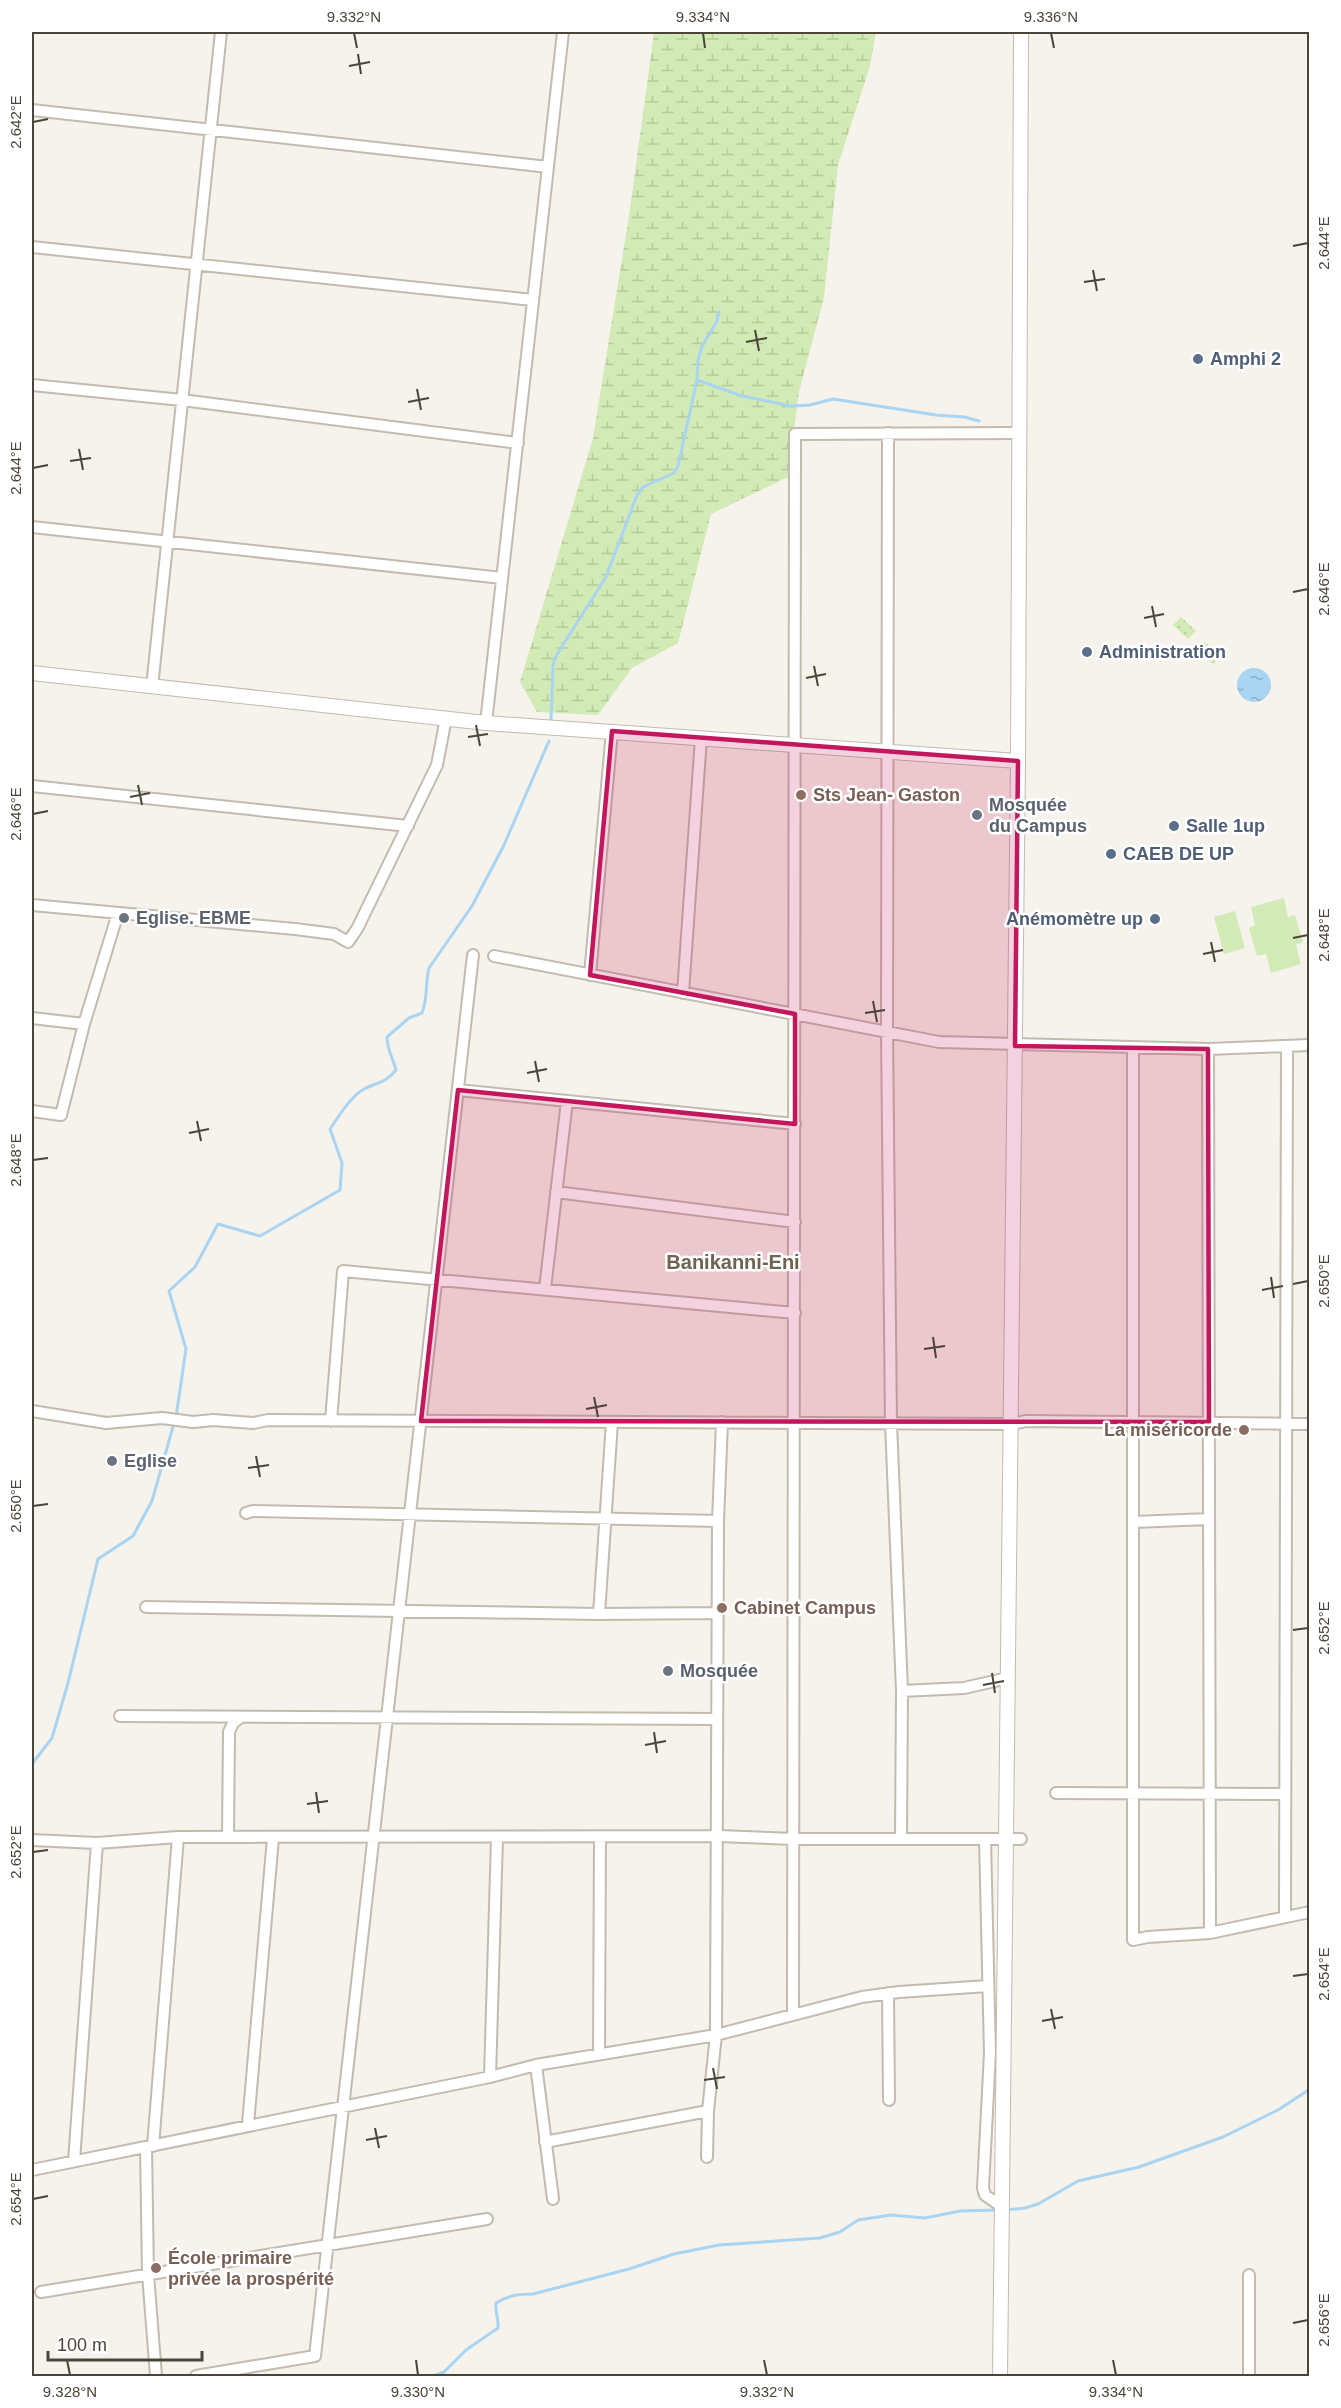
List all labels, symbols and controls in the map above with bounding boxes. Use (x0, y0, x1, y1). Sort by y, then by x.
text: 9.332°N (327, 8, 381, 25)
text: 9.334°N (676, 8, 730, 25)
text: 9.336°N (1024, 8, 1078, 25)
text: 2.642°E (7, 95, 24, 149)
text: 2.644°E (1315, 216, 1332, 270)
place label: Amphi 2 (1210, 349, 1281, 369)
marker: Amphi 2 (1191, 352, 1205, 366)
text: 2.644°E (7, 441, 24, 495)
text: 2.646°E (1315, 562, 1332, 616)
place label: Administration (1099, 642, 1226, 662)
marker: Administration (1080, 645, 1094, 659)
place label: Sts Jean- Gaston (813, 785, 960, 805)
text: 2.646°E (7, 787, 24, 841)
marker: Sts Jean- Gaston (794, 788, 808, 802)
place label: Mosquée du Campus (989, 795, 1087, 836)
marker: Mosquée du Campus (970, 808, 984, 822)
place label: Salle 1up (1186, 816, 1265, 836)
marker: Salle 1up (1167, 819, 1181, 833)
place label: CAEB DE UP (1123, 844, 1234, 864)
marker: CAEB DE UP (1104, 847, 1118, 861)
place label: Eglise. EBME (136, 908, 251, 928)
text: 2.648°E (1315, 908, 1332, 962)
place label: Anémomètre up (1006, 909, 1143, 929)
marker: Eglise. EBME (117, 911, 131, 925)
marker: Anémomètre up (1148, 912, 1162, 926)
text: 2.648°E (7, 1133, 24, 1187)
district label: Banikanni-Eni (666, 1251, 800, 1273)
text: 2.650°E (1315, 1254, 1332, 1308)
place label: La miséricorde (1104, 1420, 1232, 1440)
marker: La miséricorde (1237, 1423, 1251, 1437)
place label: Eglise (124, 1451, 177, 1471)
marker: Eglise (105, 1454, 119, 1468)
text: 2.650°E (7, 1479, 24, 1533)
place label: Cabinet Campus (734, 1598, 876, 1618)
marker: Cabinet Campus (715, 1601, 729, 1615)
text: 2.652°E (1315, 1601, 1332, 1655)
place label: Mosquée (680, 1661, 758, 1681)
marker: Mosquée (661, 1664, 675, 1678)
text: 2.652°E (7, 1825, 24, 1879)
text: 2.654°E (1315, 1947, 1332, 2001)
text: 2.654°E (7, 2172, 24, 2226)
place label: École primaire privée la prospérité (168, 2247, 334, 2289)
marker: École primaire privée la prospérité (149, 2261, 163, 2275)
text: 2.656°E (1315, 2293, 1332, 2347)
scale bar (48, 2324, 202, 2362)
text: 100 m (57, 2335, 107, 2355)
text: 9.328°N (43, 2383, 97, 2400)
text: 9.330°N (391, 2383, 445, 2400)
text: 9.332°N (740, 2383, 794, 2400)
text: 9.334°N (1089, 2383, 1143, 2400)

